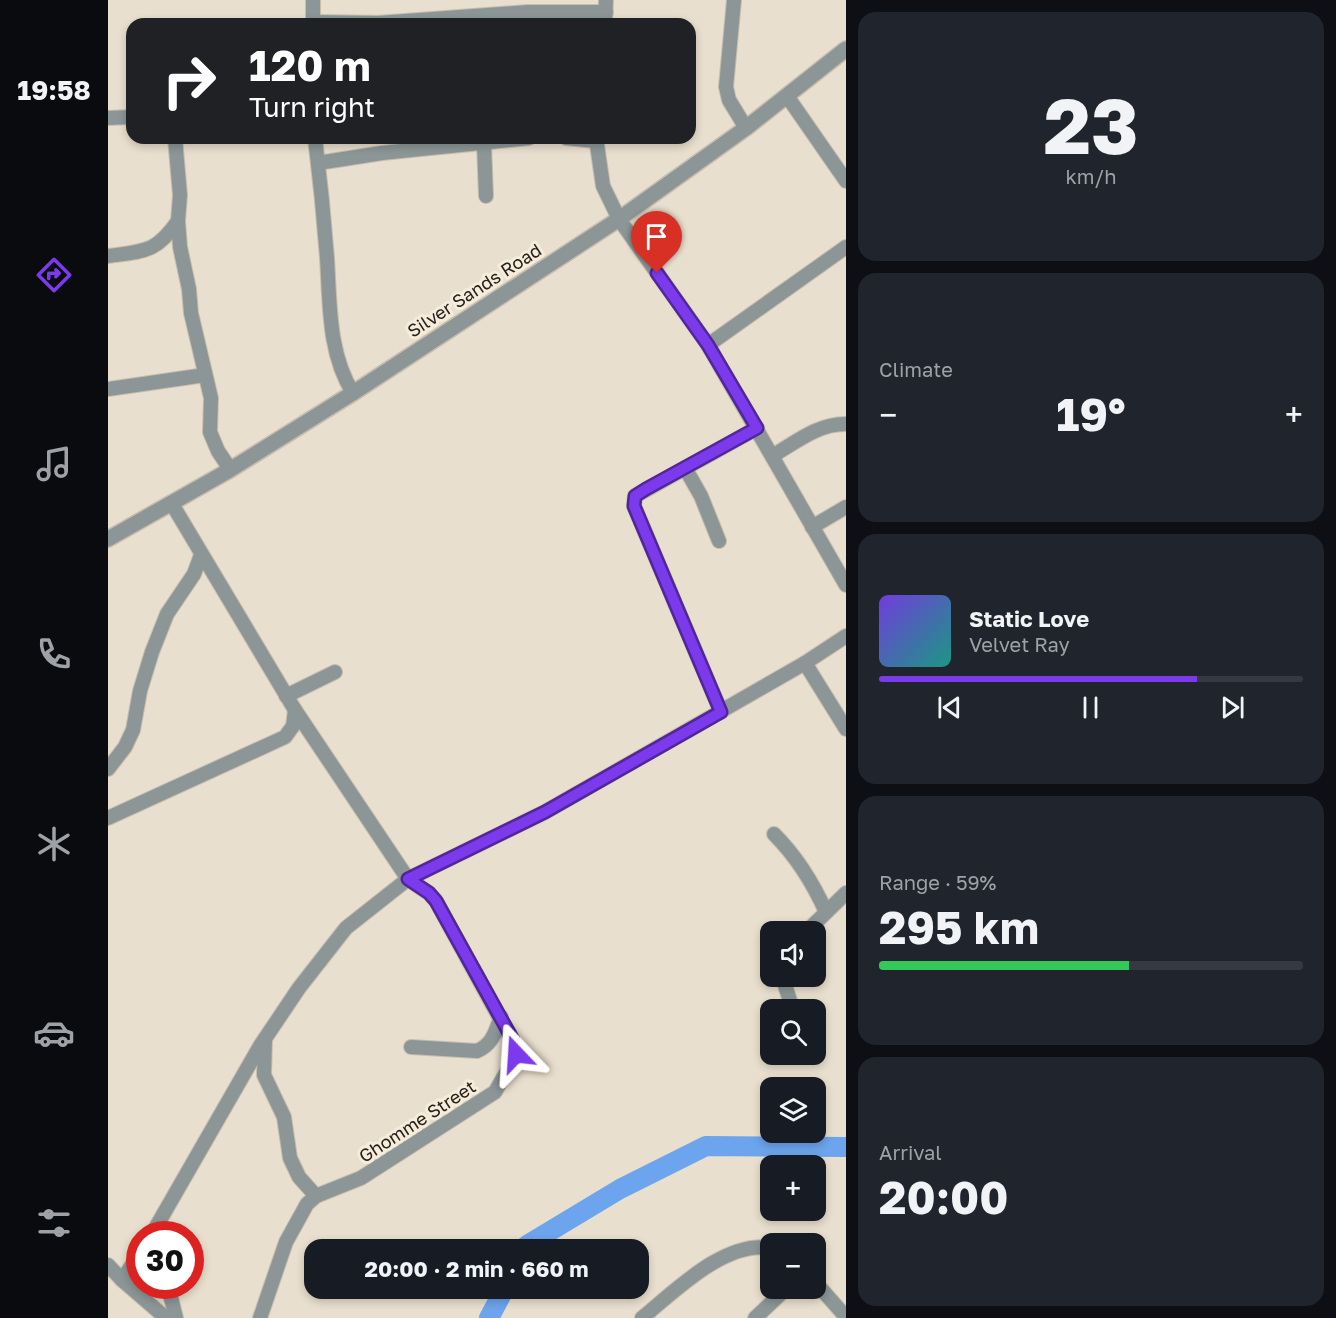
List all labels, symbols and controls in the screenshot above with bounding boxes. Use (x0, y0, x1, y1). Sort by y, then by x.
text: 120 m (249, 40, 371, 90)
icon: right (150, 42, 228, 120)
text: 19:58 (17, 74, 91, 106)
text: 23 (1043, 78, 1139, 171)
text: Turn right (249, 91, 375, 123)
text: km/h (1066, 164, 1116, 188)
pin (631, 211, 682, 273)
icon: arrive (640, 220, 673, 253)
street label: Silver Sands Road (403, 238, 545, 342)
icon: directions (33, 254, 75, 296)
text: Climate (879, 357, 953, 381)
text: 19° (1056, 387, 1126, 441)
text: − (879, 395, 897, 434)
text: + (1285, 395, 1303, 434)
icon: music (33, 443, 75, 485)
text: Static Love (969, 605, 1089, 632)
text: Velvet Ray (969, 632, 1070, 656)
icon: phone (33, 633, 75, 675)
icon: previous (933, 691, 966, 724)
icon: pause (1074, 691, 1107, 724)
icon: next (1216, 691, 1249, 724)
icon: climate (33, 823, 75, 865)
text: Range · 59% (879, 870, 996, 894)
text: 295 km (879, 900, 1039, 954)
map controls (760, 921, 826, 1299)
button: sound (760, 921, 826, 987)
button: search (760, 999, 826, 1065)
icon: car (33, 1012, 75, 1054)
position arrow (484, 1022, 548, 1086)
street label: Ghomme Street (355, 1075, 479, 1167)
button: layers (760, 1077, 826, 1143)
text: Arrival (879, 1140, 942, 1164)
button: + (760, 1155, 826, 1221)
text: 20:00 (879, 1170, 1009, 1224)
icon: filters (33, 1202, 75, 1244)
speed limit sign: 30 (126, 1221, 204, 1299)
button: − (760, 1233, 826, 1299)
text: 20:00 · 2 min · 660 m (365, 1255, 588, 1282)

